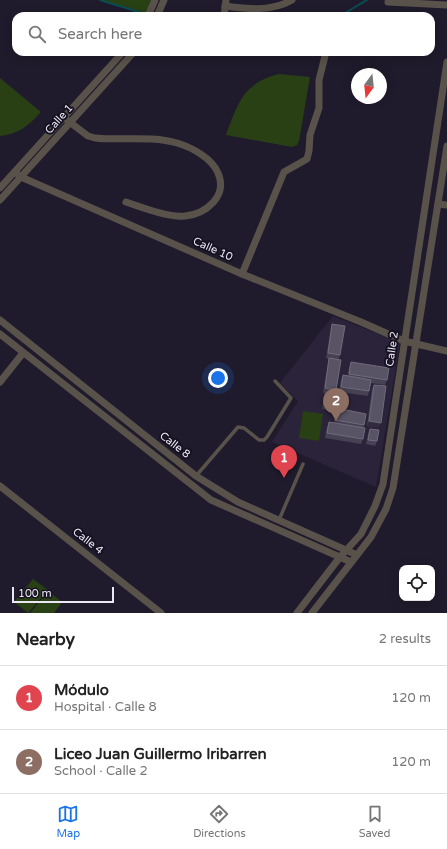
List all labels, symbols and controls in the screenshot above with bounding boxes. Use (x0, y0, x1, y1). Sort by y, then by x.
search box (12, 12, 435, 56)
icon: search (26, 23, 48, 45)
text: Search here (58, 25, 142, 43)
north arrow (351, 68, 387, 104)
street label: Calle 1 (42, 102, 76, 136)
street label: Calle 10 (191, 234, 235, 264)
street label: Calle 2 (383, 331, 401, 367)
your location (208, 368, 228, 388)
pin: 2 (323, 388, 349, 421)
street label: Calle 8 (157, 429, 193, 461)
pin: 1 (271, 445, 297, 478)
street label: Calle 4 (70, 525, 106, 557)
map controls (399, 565, 435, 601)
button: locate (399, 565, 435, 601)
scale bar (12, 585, 114, 604)
text: 100 m (18, 587, 52, 600)
text: Nearby (16, 629, 75, 650)
text: 2 results (379, 631, 431, 647)
text: Módulo (54, 681, 109, 699)
text: 1 (25, 690, 33, 706)
text: 120 m (391, 690, 431, 706)
text: Hospital · Calle 8 (54, 699, 157, 715)
text: Liceo Juan Guillermo Iribarren (54, 745, 267, 763)
text: 2 (25, 754, 33, 770)
text: 120 m (391, 754, 431, 770)
text: School · Calle 2 (54, 763, 148, 779)
tab: Map (56, 803, 80, 840)
tab: Directions (193, 803, 246, 840)
tab: Saved (359, 803, 391, 840)

